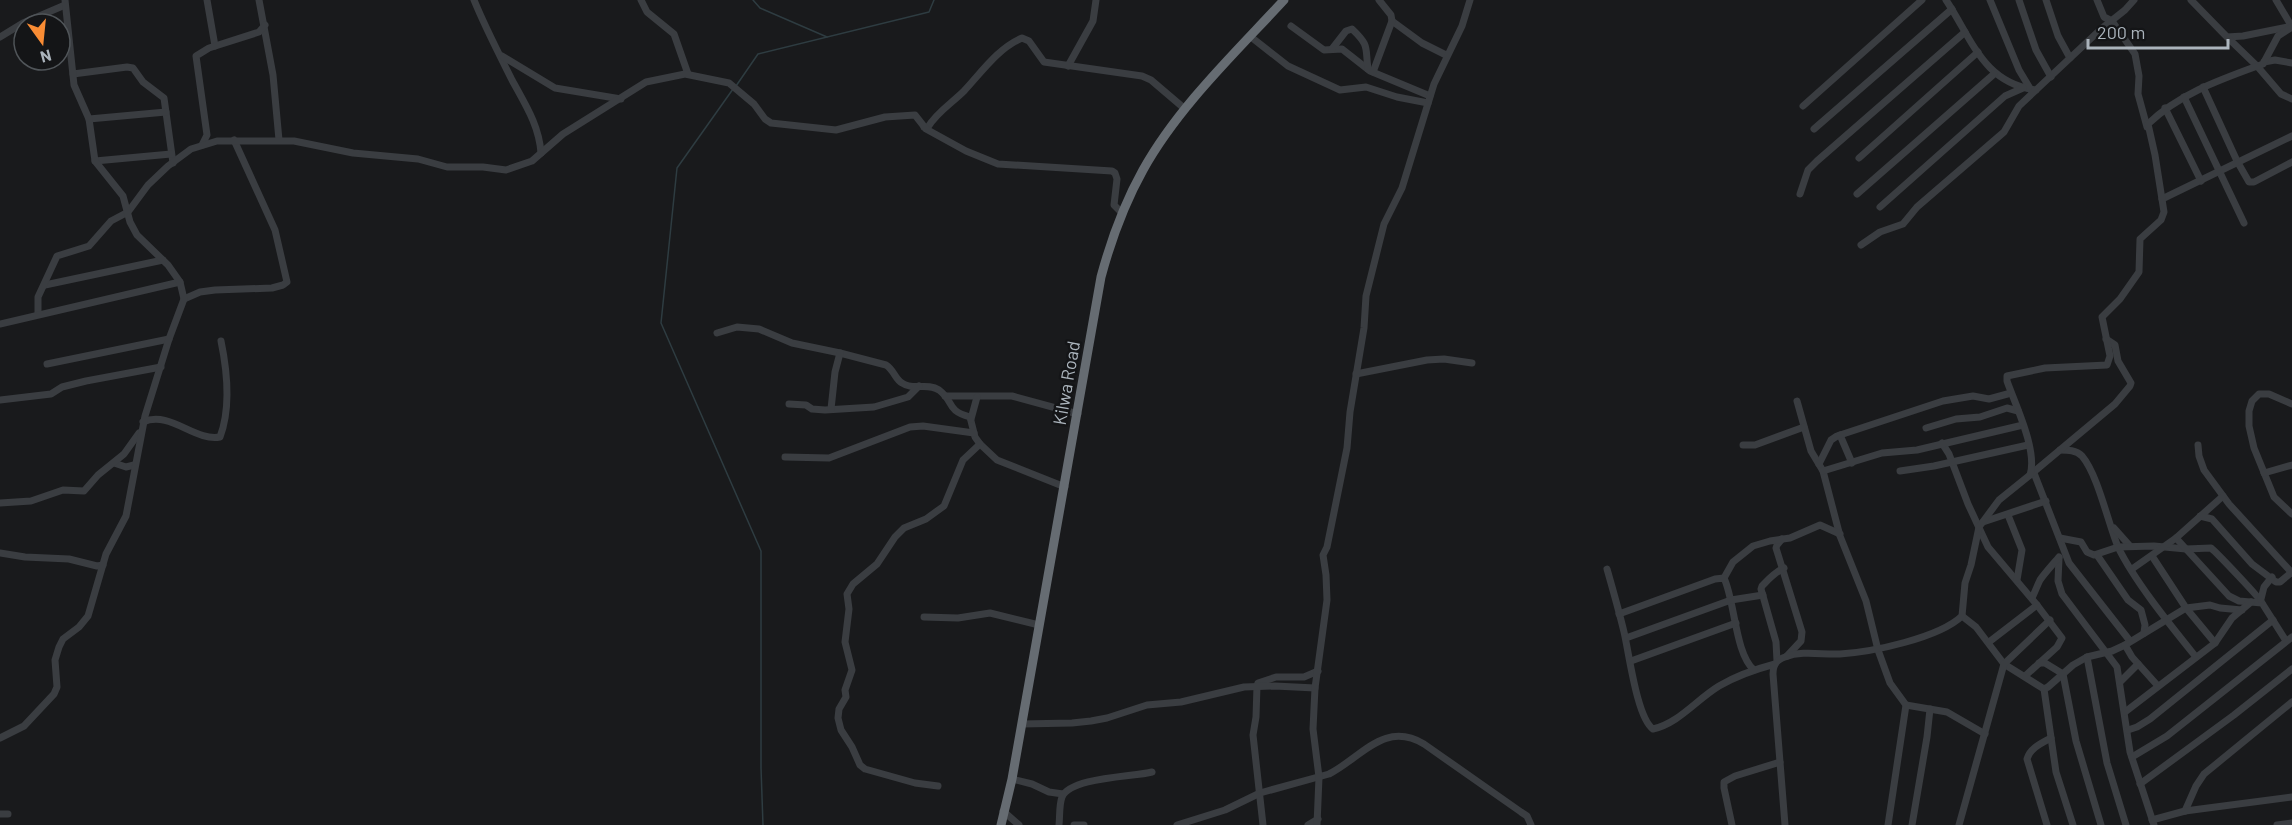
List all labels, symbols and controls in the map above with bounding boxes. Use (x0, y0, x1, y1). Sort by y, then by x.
north arrow (12, 12, 72, 72)
scale bar (2088, 12, 2228, 50)
text: 200 m (2097, 21, 2145, 43)
text: N (38, 46, 54, 68)
street label: Kilwa Road (1048, 339, 1084, 427)

